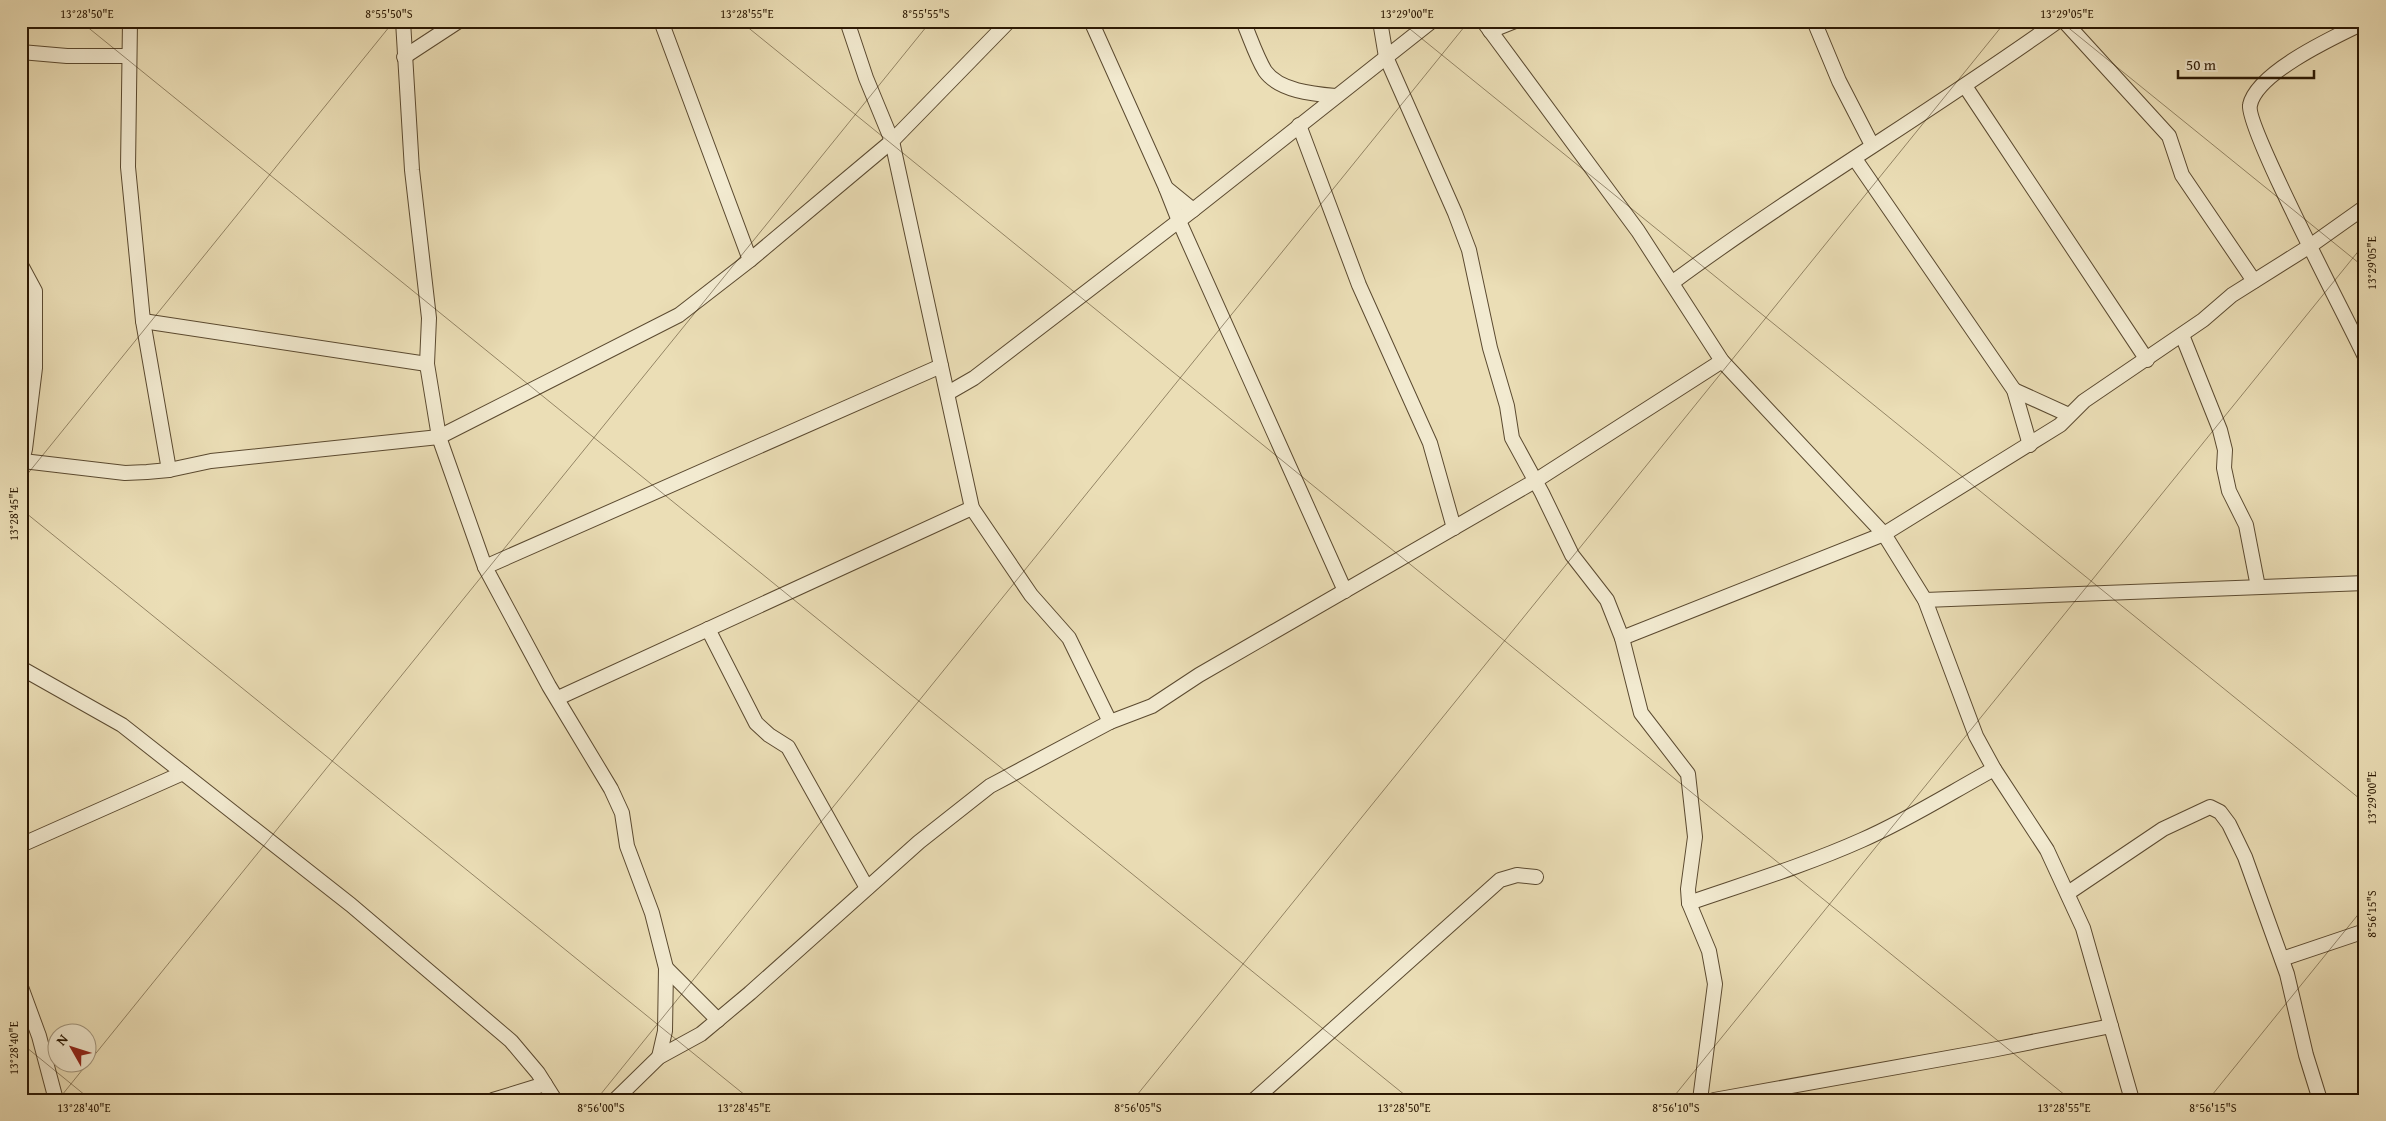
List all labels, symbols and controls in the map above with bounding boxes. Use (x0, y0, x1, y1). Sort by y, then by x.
text: 13°28'50"E (60, 5, 114, 22)
text: 8°55'50"S (365, 5, 413, 22)
text: 13°28'55"E (720, 5, 774, 22)
text: 8°55'55"S (902, 5, 950, 22)
text: 13°29'00"E (1380, 5, 1434, 22)
text: 13°29'05"E (2040, 5, 2094, 22)
scale bar (2178, 48, 2315, 80)
text: 50 m (2186, 54, 2217, 75)
text: 13°29'05"E (2363, 236, 2380, 290)
text: 13°28'45"E (5, 487, 22, 541)
text: 13°29'00"E (2363, 771, 2380, 825)
text: 8°56'15"S (2363, 890, 2380, 938)
text: 13°28'40"E (5, 1021, 22, 1075)
north arrow (48, 1024, 98, 1074)
text: N (51, 1029, 73, 1050)
text: 13°28'40"E (57, 1099, 111, 1116)
text: 8°56'00"S (577, 1099, 625, 1116)
text: 13°28'45"E (717, 1099, 771, 1116)
text: 8°56'05"S (1114, 1099, 1162, 1116)
text: 13°28'50"E (1377, 1099, 1431, 1116)
text: 8°56'10"S (1652, 1099, 1700, 1116)
text: 13°28'55"E (2037, 1099, 2091, 1116)
text: 8°56'15"S (2189, 1099, 2237, 1116)

